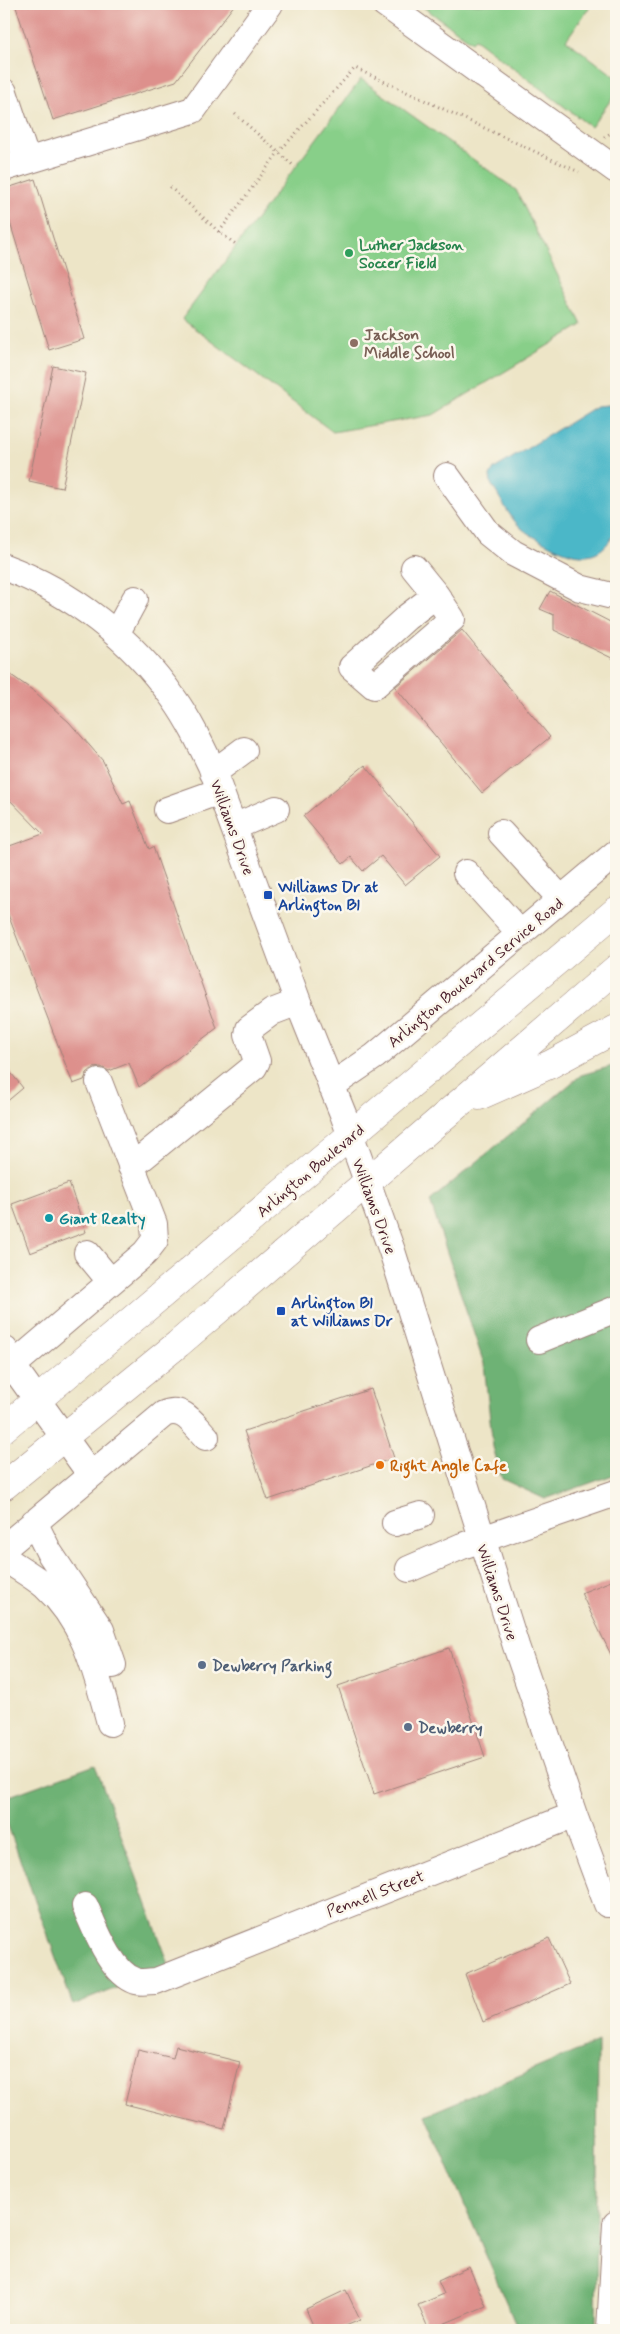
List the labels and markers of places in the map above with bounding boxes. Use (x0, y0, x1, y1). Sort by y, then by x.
place label: Luther Jackson Soccer Field (359, 235, 464, 274)
marker: Luther Jackson Soccer Field (343, 247, 355, 259)
place label: Jackson Middle School (364, 325, 455, 364)
marker: Jackson Middle School (348, 337, 360, 349)
place label: Williams Dr at Arlington Bl (277, 877, 378, 918)
marker: Williams Dr at Arlington Bl (262, 889, 274, 901)
place label: Giant Realty (59, 1209, 146, 1230)
marker: Giant Realty (43, 1212, 55, 1224)
place label: Arlington Bl at Williams Dr (291, 1293, 393, 1332)
marker: Arlington Bl at Williams Dr (275, 1305, 287, 1317)
place label: Right Angle Cafe (390, 1456, 507, 1479)
marker: Right Angle Cafe (374, 1459, 386, 1471)
place label: Dewberry Parking (212, 1656, 332, 1679)
marker: Dewberry Parking (196, 1659, 208, 1671)
place label: Dewberry (418, 1718, 483, 1739)
marker: Dewberry (402, 1721, 414, 1733)

